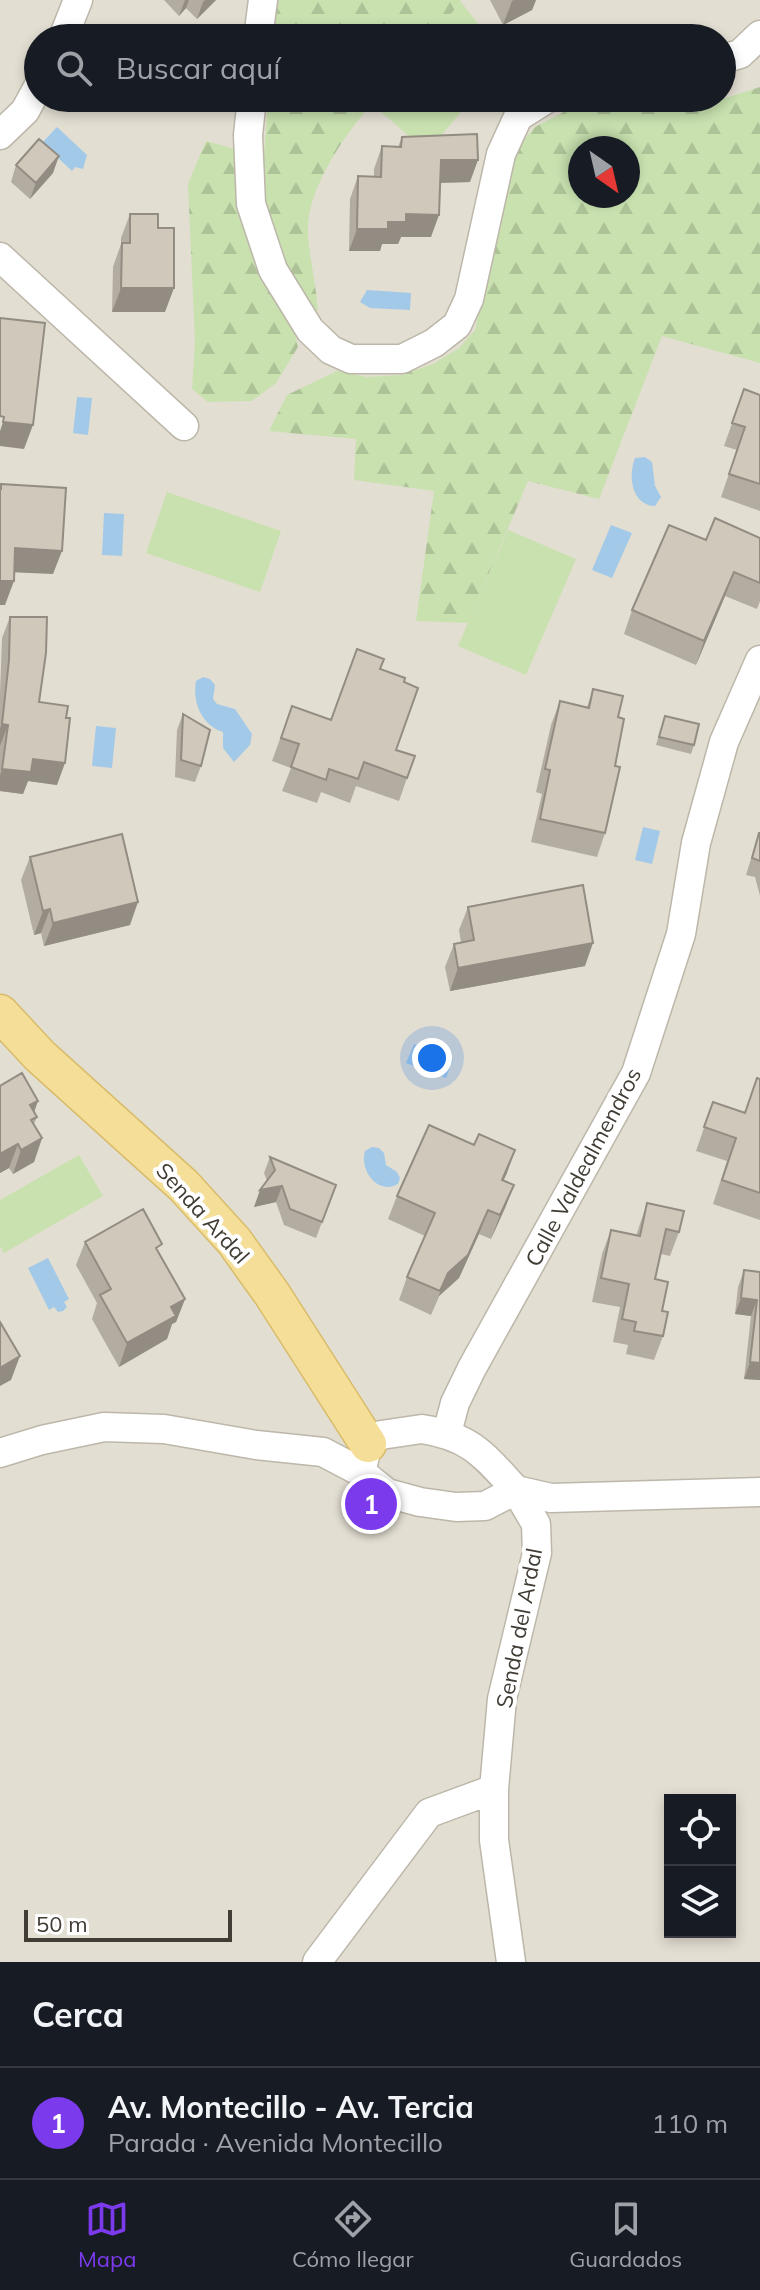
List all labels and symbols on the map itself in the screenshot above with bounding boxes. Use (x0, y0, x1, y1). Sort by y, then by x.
north arrow (568, 136, 640, 208)
your location (412, 1038, 452, 1078)
street label: Calle Valdealmendros (519, 1063, 647, 1271)
street label: Senda Ardal (150, 1157, 256, 1269)
pin: 1 (345, 1474, 397, 1534)
street label: Senda del Ardal (490, 1546, 548, 1710)
scale bar (24, 1906, 232, 1942)

